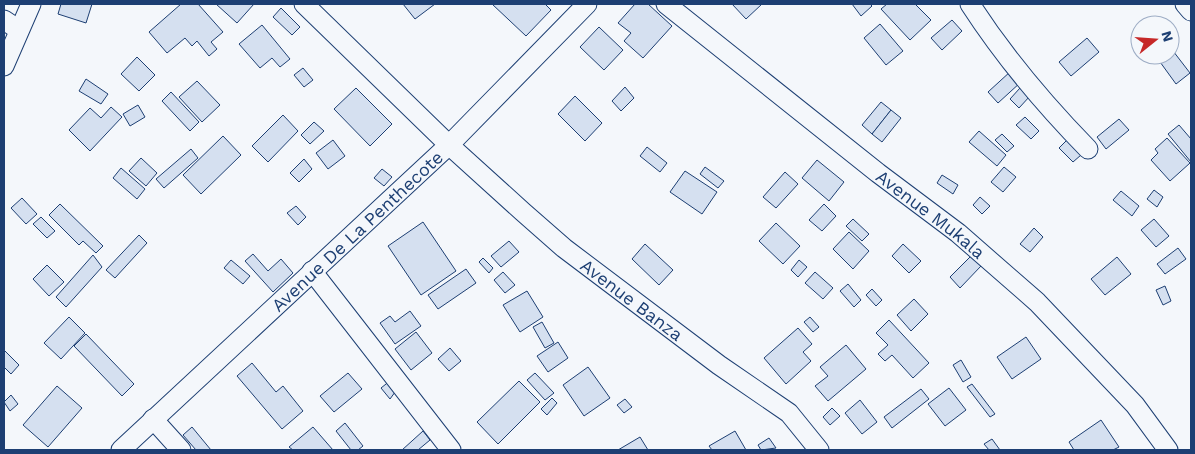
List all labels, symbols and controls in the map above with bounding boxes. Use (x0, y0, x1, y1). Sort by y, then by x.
north arrow (1130, 15, 1180, 65)
text: N (1158, 29, 1177, 43)
street label: Avenue De La Penthecote (267, 146, 447, 315)
street label: Avenue Mukala (872, 165, 990, 263)
street label: Avenue Banza (577, 254, 687, 345)

